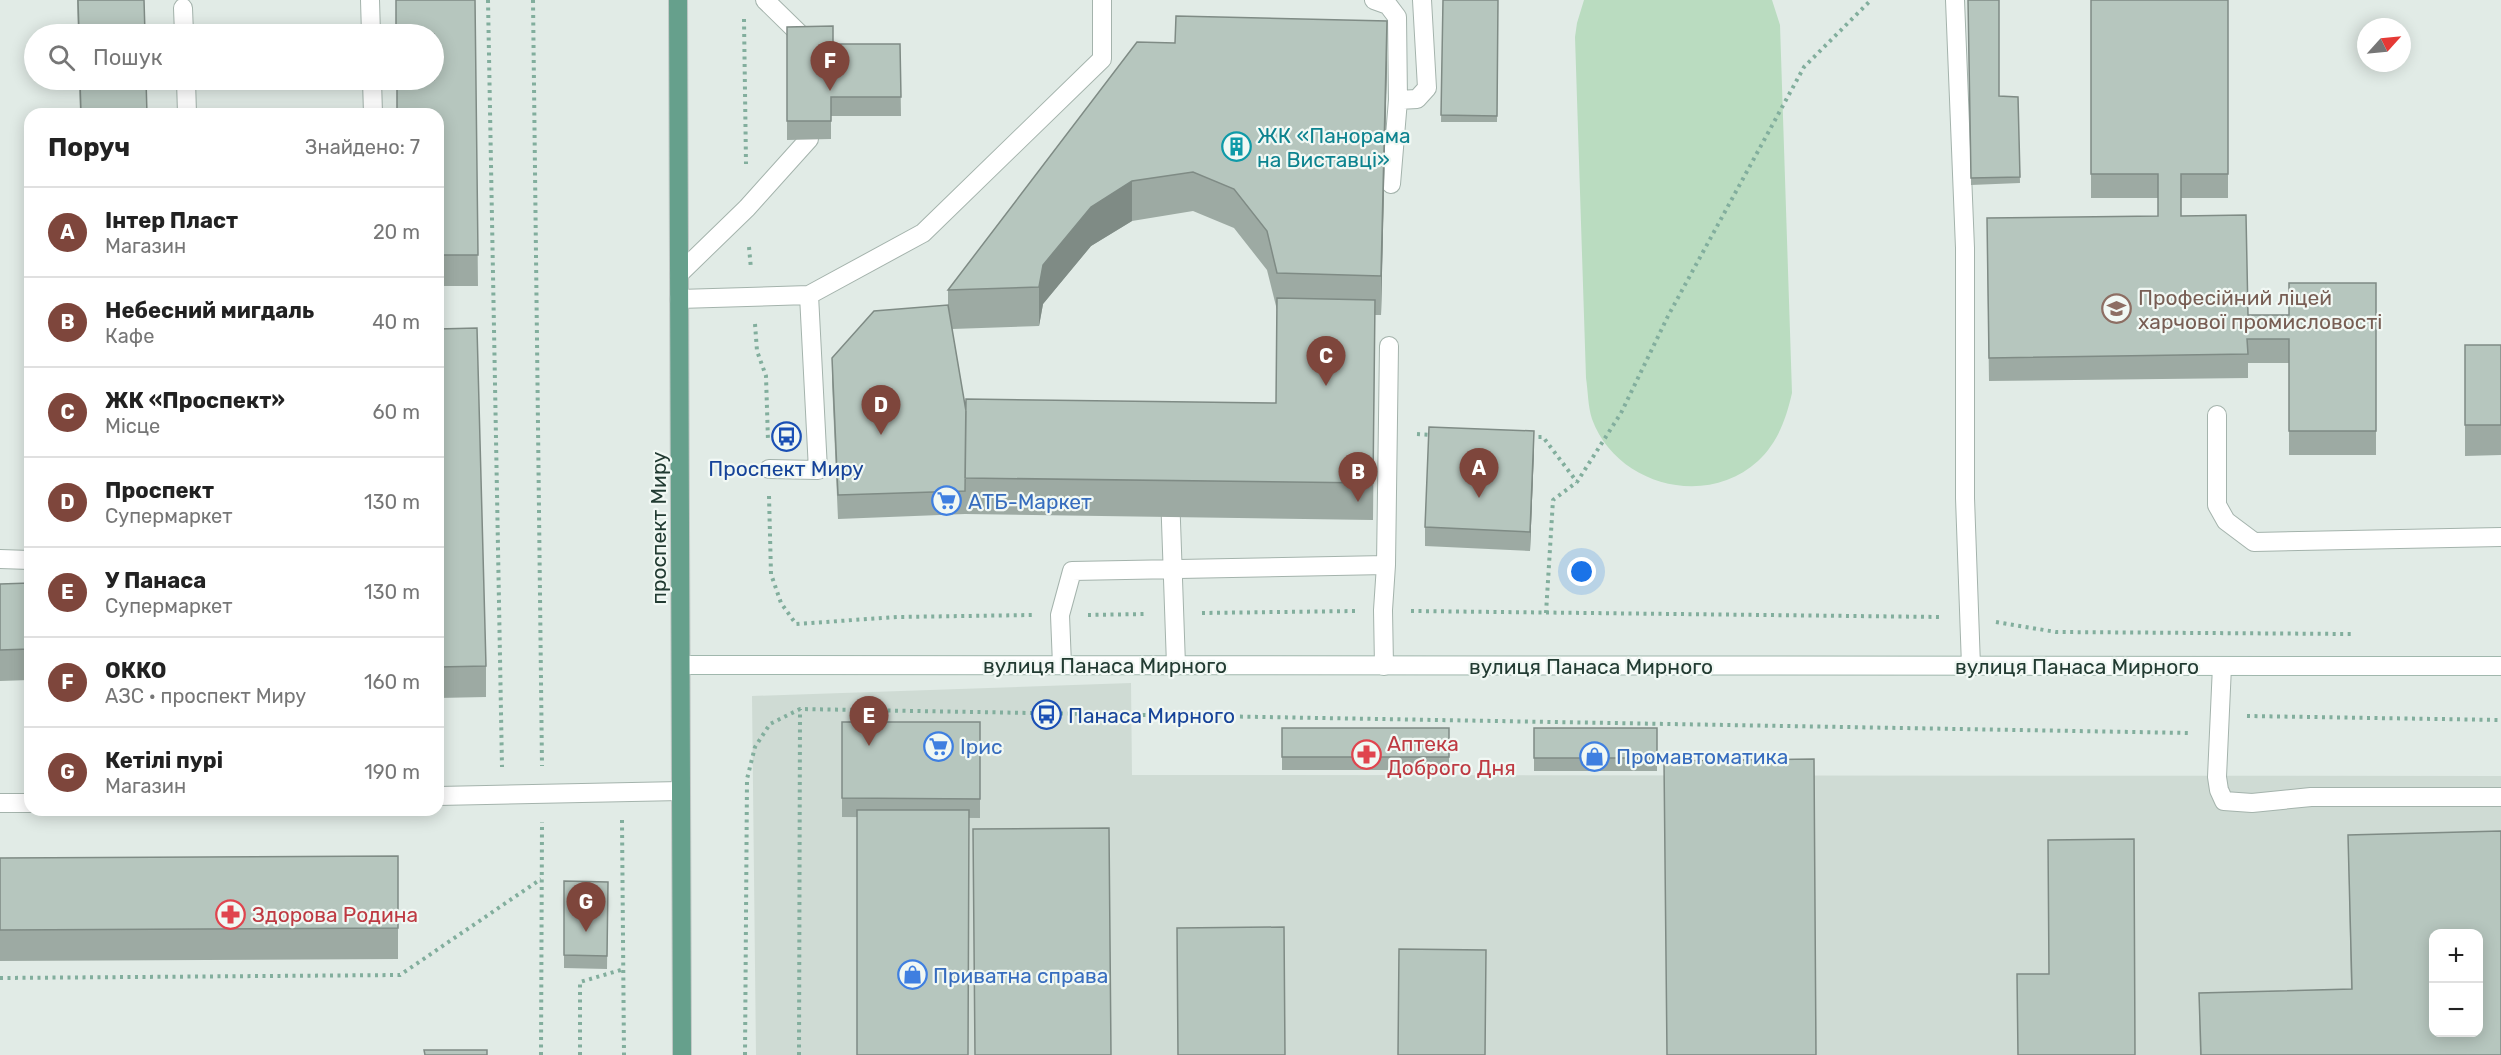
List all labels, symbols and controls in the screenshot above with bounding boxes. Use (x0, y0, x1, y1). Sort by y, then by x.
north arrow (2357, 18, 2411, 72)
search box (24, 24, 444, 90)
icon: search (45, 41, 78, 74)
pin: F (810, 42, 850, 91)
text: Пошук (93, 44, 163, 71)
place label: ЖК «Панорама на Виставці» (1257, 123, 1411, 172)
building icon: ЖК «Панорама на Виставці» (1220, 131, 1252, 163)
text: Поруч (48, 132, 130, 163)
text: Знайдено: 7 (305, 135, 420, 159)
text: Інтер Пласт (105, 207, 238, 234)
text: A (60, 220, 75, 244)
text: 20 m (373, 220, 420, 244)
text: Магазин (105, 234, 186, 258)
place label: Професійний ліцей харчової промисловості (2138, 285, 2382, 334)
school or university icon: Професійний ліцей харчової промисловості (2101, 293, 2133, 325)
text: Небесний мигдаль (105, 297, 314, 324)
text: B (60, 310, 75, 334)
text: 40 m (372, 310, 420, 334)
text: Кафе (105, 324, 154, 348)
pin: C (1306, 336, 1346, 386)
pin: D (862, 386, 900, 435)
text: ЖК «Проспект» (105, 387, 285, 414)
text: C (60, 400, 75, 424)
text: 60 m (373, 400, 420, 424)
text: Місце (105, 414, 160, 438)
bus stop icon: Проспект Миру (770, 421, 802, 453)
pin: A (1460, 448, 1498, 498)
street label: проспект Миру (646, 451, 671, 605)
pin: B (1338, 452, 1378, 502)
place label: Проспект Миру (708, 456, 864, 481)
text: Проспект (105, 477, 214, 504)
supermarket icon: АТБ-Маркет (931, 485, 963, 517)
place label: АТБ-Маркет (968, 489, 1092, 514)
text: D (60, 490, 75, 514)
text: 130 m (364, 490, 420, 514)
text: Супермаркет (105, 504, 233, 528)
your location (1567, 557, 1596, 586)
text: У Панаса (105, 567, 206, 594)
text: E (61, 580, 74, 604)
text: 130 m (364, 580, 420, 604)
text: Супермаркет (105, 594, 233, 618)
street label: вулиця Панаса Мирного (983, 653, 1227, 678)
street label: вулиця Панаса Мирного (1469, 654, 1713, 679)
street label: вулиця Панаса Мирного (1955, 654, 2199, 679)
text: ОККО (105, 657, 166, 684)
text: F (61, 670, 74, 694)
text: 160 m (364, 670, 420, 694)
text: АЗС · проспект Миру (105, 684, 306, 708)
pin: E (850, 696, 888, 746)
bus stop icon: Панаса Мирного (1031, 699, 1063, 731)
place label: Панаса Мирного (1068, 703, 1235, 728)
supermarket icon: Ірис (923, 730, 955, 762)
place label: Аптека Доброго Дня (1387, 731, 1516, 780)
place label: Ірис (960, 734, 1003, 759)
pharmacy icon: Аптека Доброго Дня (1350, 739, 1382, 771)
shop icon: Промавтоматика (1579, 740, 1611, 772)
place label: Промавтоматика (1616, 744, 1788, 769)
text: Кетілі пурі (105, 747, 223, 774)
text: G (60, 760, 75, 784)
text: 190 m (364, 760, 420, 784)
text: Магазин (105, 774, 186, 798)
pin: G (566, 882, 606, 932)
pharmacy icon: Здорова Родина (215, 898, 247, 930)
place label: Здорова Родина (252, 902, 418, 927)
map controls (2429, 929, 2483, 1037)
button: + (2429, 929, 2483, 983)
shop icon: Приватна справа (896, 959, 928, 991)
place label: Приватна справа (933, 963, 1108, 988)
button: − (2429, 983, 2483, 1037)

